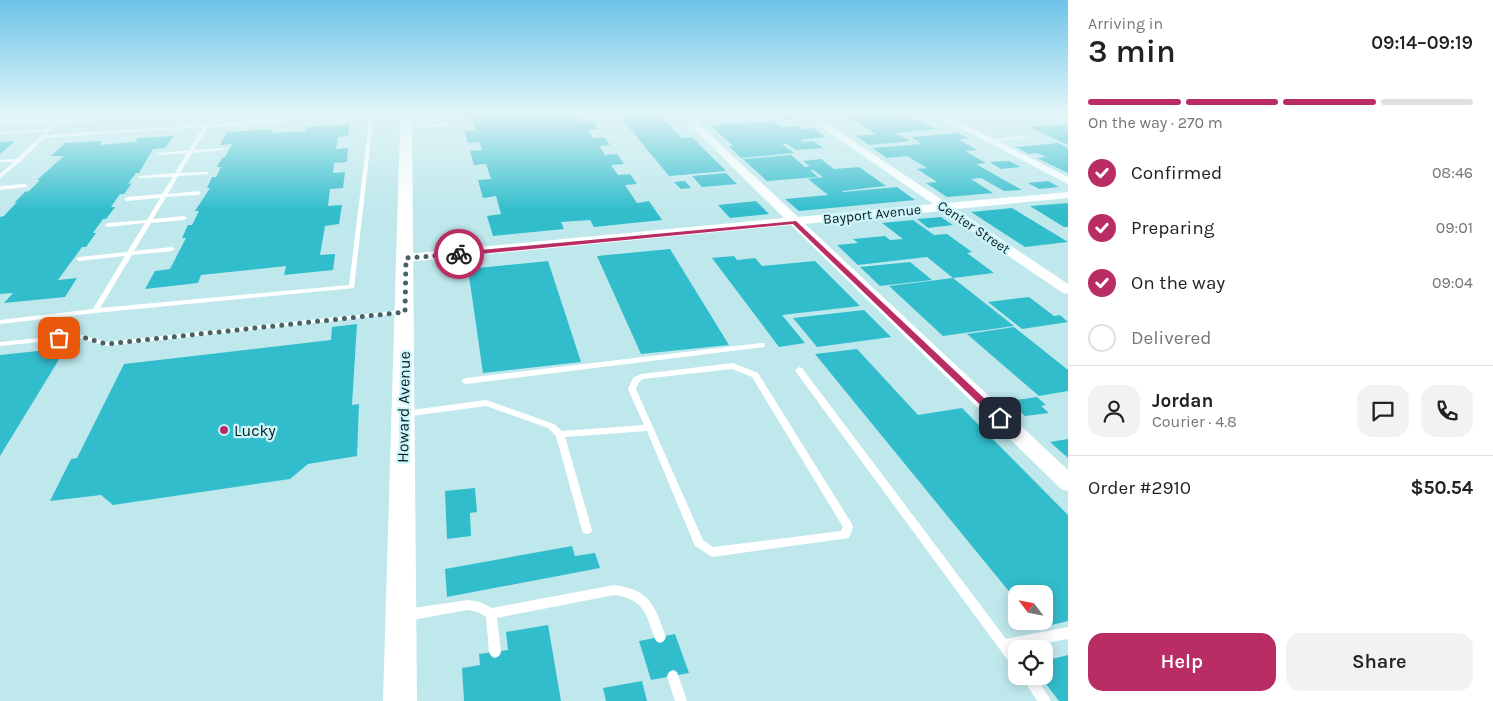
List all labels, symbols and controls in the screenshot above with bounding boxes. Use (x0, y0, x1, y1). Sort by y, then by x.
text: Arriving in (1088, 14, 1163, 33)
text: 09:14–09:19 (1371, 32, 1473, 54)
text: 3 min (1088, 33, 1176, 70)
text: On the way · 270 m (1088, 113, 1223, 132)
icon: check (1088, 159, 1116, 187)
text: Confirmed (1131, 162, 1222, 184)
text: 08:46 (1432, 163, 1473, 182)
street label: Center Street (934, 197, 1013, 258)
street label: Bayport Avenue (822, 201, 922, 228)
icon: check (1088, 214, 1116, 242)
text: Preparing (1131, 217, 1214, 239)
text: 09:01 (1436, 218, 1473, 237)
courier (434, 229, 484, 279)
icon: bike (445, 240, 473, 268)
icon: check (1088, 269, 1116, 297)
text: On the way (1131, 272, 1225, 294)
text: 09:04 (1432, 273, 1473, 292)
pin (38, 317, 80, 359)
icon: bag (45, 324, 73, 352)
text: Delivered (1131, 327, 1211, 349)
street label: Howard Avenue (393, 351, 414, 463)
button: person (1088, 385, 1140, 437)
button: chat (1357, 385, 1409, 437)
button: phone (1421, 385, 1473, 437)
text: Jordan (1152, 390, 1213, 412)
pin (979, 397, 1021, 439)
icon: home (986, 404, 1014, 432)
text: Courier · 4.8 (1152, 412, 1237, 431)
place label: Lucky (234, 421, 276, 440)
marker: Lucky (218, 424, 230, 436)
text: Order #2910 (1088, 477, 1191, 499)
text: $50.54 (1410, 477, 1473, 499)
north arrow (1008, 585, 1052, 630)
map controls (1008, 585, 1053, 685)
button: Help (1088, 633, 1276, 691)
button: Share (1286, 633, 1473, 691)
button: locate (1008, 640, 1053, 685)

